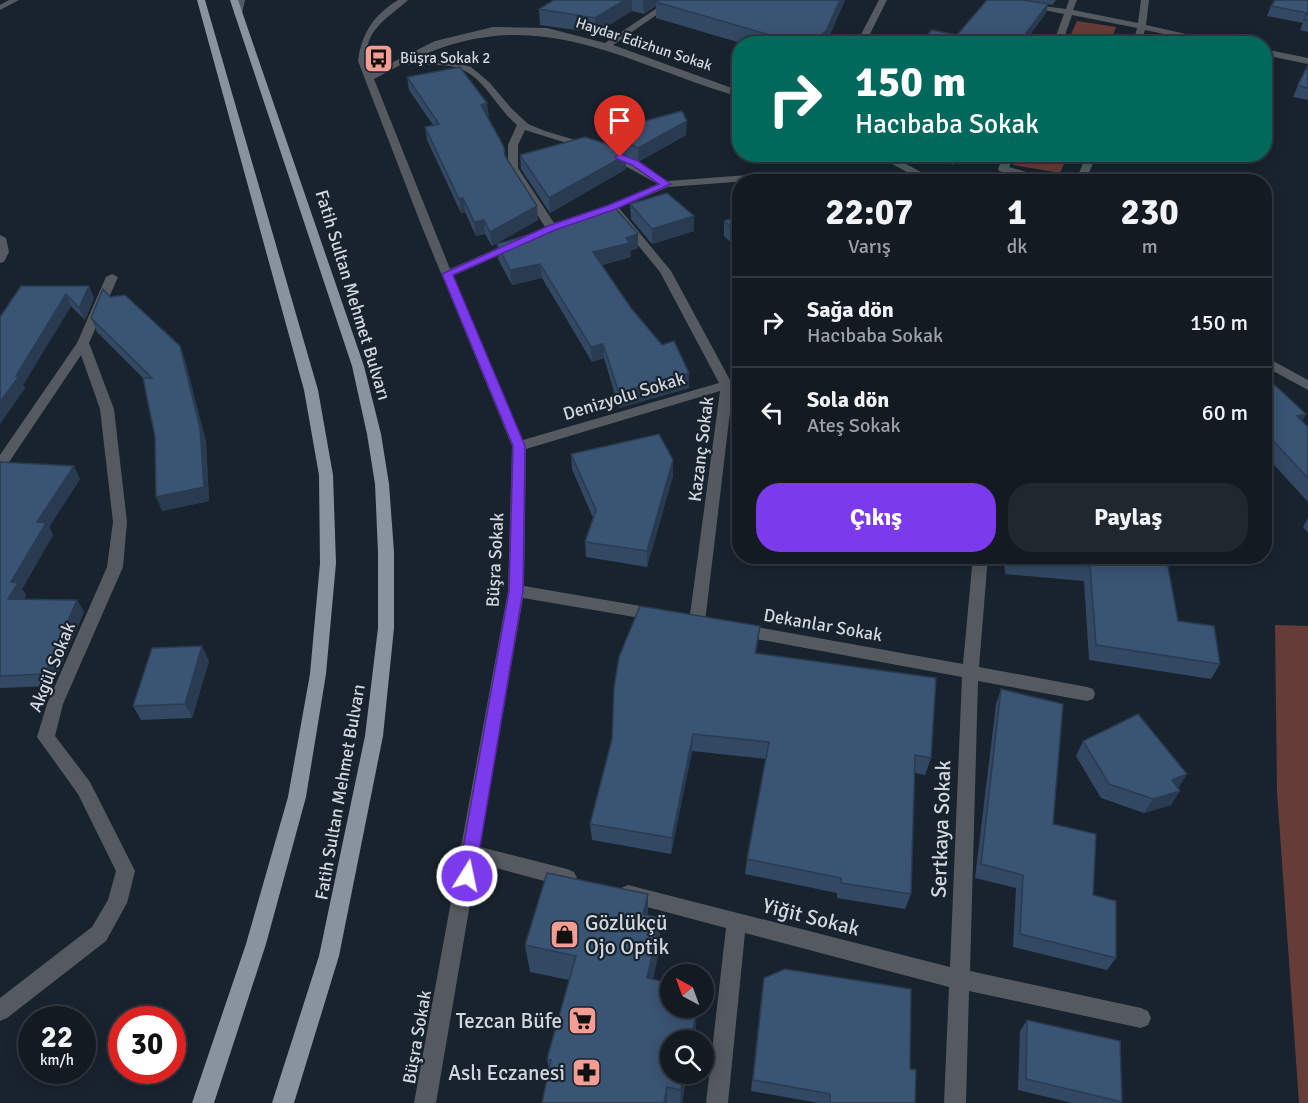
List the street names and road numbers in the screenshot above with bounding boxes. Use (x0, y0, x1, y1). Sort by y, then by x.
street label: Haydar Edizhun Sokak (573, 13, 715, 75)
street label: Fatih Sultan Mehmet Bulvarı (311, 187, 395, 403)
street label: Denizyolu Sokak (560, 367, 688, 425)
street label: Kazanç Sokak (684, 395, 718, 503)
street label: Büşra Sokak (482, 512, 508, 608)
street label: Dekanlar Sokak (762, 604, 884, 646)
street label: Akgül Sokak (24, 619, 80, 715)
street label: Fatih Sultan Mehmet Bulvarı (310, 682, 370, 902)
street label: Sertkaya Sokak (926, 759, 956, 898)
street label: Yiğit Sokak (760, 892, 863, 942)
street label: Büşra Sokak (398, 988, 436, 1086)

